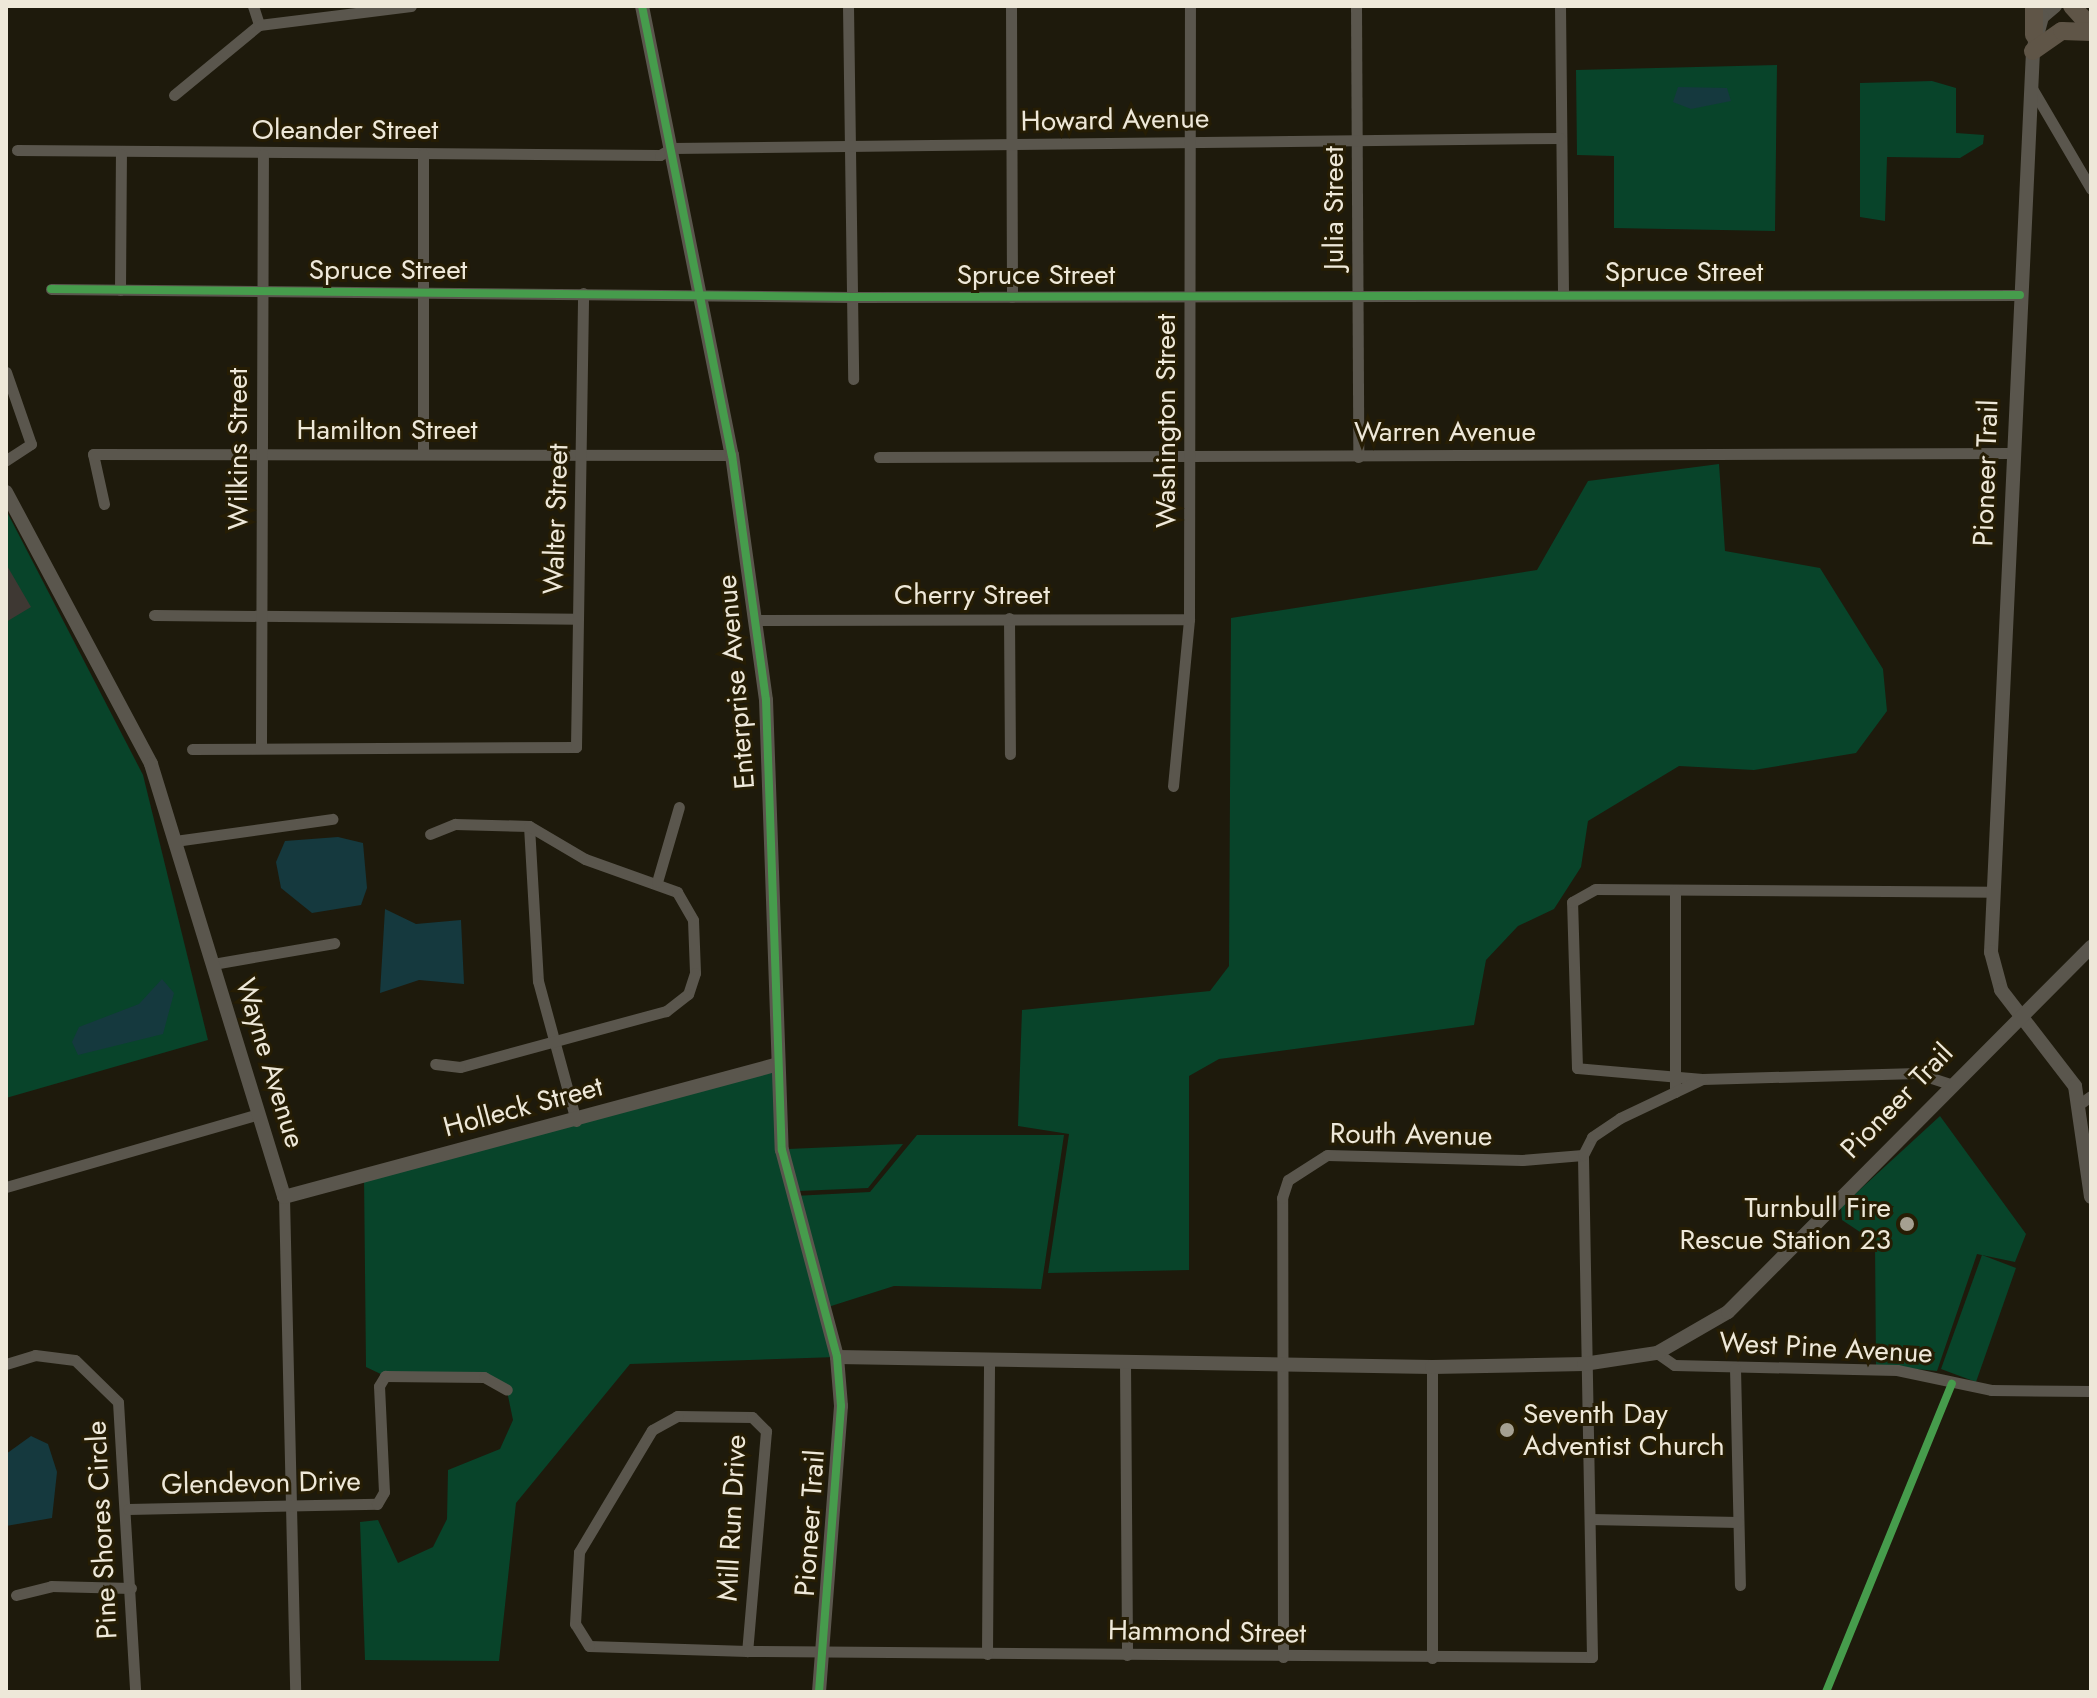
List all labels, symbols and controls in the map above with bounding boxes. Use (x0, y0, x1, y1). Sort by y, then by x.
street label: Howard Avenue (1020, 102, 1210, 138)
street label: Oleander Street (252, 113, 438, 147)
street label: Julia Street (1317, 146, 1351, 270)
street label: Spruce Street (309, 253, 467, 287)
street label: Spruce Street (1605, 255, 1763, 289)
street label: Spruce Street (957, 258, 1115, 292)
street label: Washington Street (1149, 314, 1183, 528)
street label: Wilkins Street (221, 368, 255, 530)
street label: Pioneer Trail (1967, 399, 2005, 547)
street label: Hamilton Street (297, 413, 477, 447)
street label: Warren Avenue (1354, 415, 1536, 449)
street label: Walter Street (537, 443, 575, 595)
street label: Enterprise Avenue (710, 573, 762, 791)
street label: Cherry Street (894, 578, 1050, 612)
street label: Wayne Avenue (228, 974, 312, 1152)
street label: Pioneer Trail (1834, 1036, 1960, 1166)
street label: Holleck Street (440, 1070, 606, 1144)
street label: Routh Avenue (1329, 1117, 1493, 1153)
place label: Turnbull Fire Rescue Station 23 (1680, 1191, 1891, 1257)
marker: Turnbull Fire Rescue Station 23 (1898, 1215, 1916, 1233)
street label: West Pine Avenue (1718, 1326, 1934, 1370)
place label: Seventh Day Adventist Church (1523, 1397, 1725, 1463)
street label: Pine Shores Circle (80, 1420, 124, 1640)
marker: Seventh Day Adventist Church (1498, 1421, 1516, 1439)
street label: Mill Run Drive (711, 1434, 753, 1602)
street label: Pioneer Trail (788, 1448, 832, 1598)
street label: Glendevon Drive (161, 1464, 361, 1502)
street label: Hammond Street (1108, 1613, 1306, 1651)

